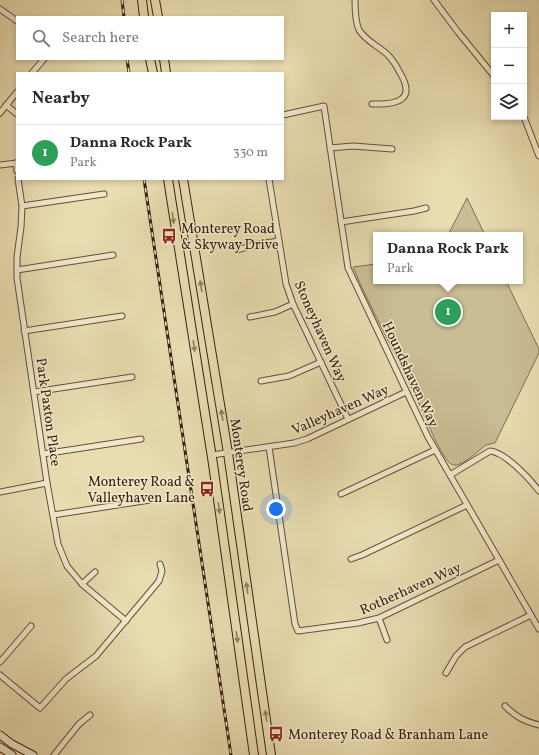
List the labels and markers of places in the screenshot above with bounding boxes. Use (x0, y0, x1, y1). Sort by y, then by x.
place label: Monterey Road & Skyway Drive (181, 220, 279, 255)
bus stop icon: Monterey Road & Skyway Drive (160, 227, 178, 245)
pin: 1 (435, 297, 461, 327)
place label: Monterey Road & Valleyhaven Lane (87, 473, 195, 508)
bus stop icon: Monterey Road & Valleyhaven Lane (198, 480, 216, 498)
bus stop icon: Monterey Road & Branham Lane (267, 725, 285, 743)
place label: Monterey Road & Branham Lane (288, 726, 488, 745)

